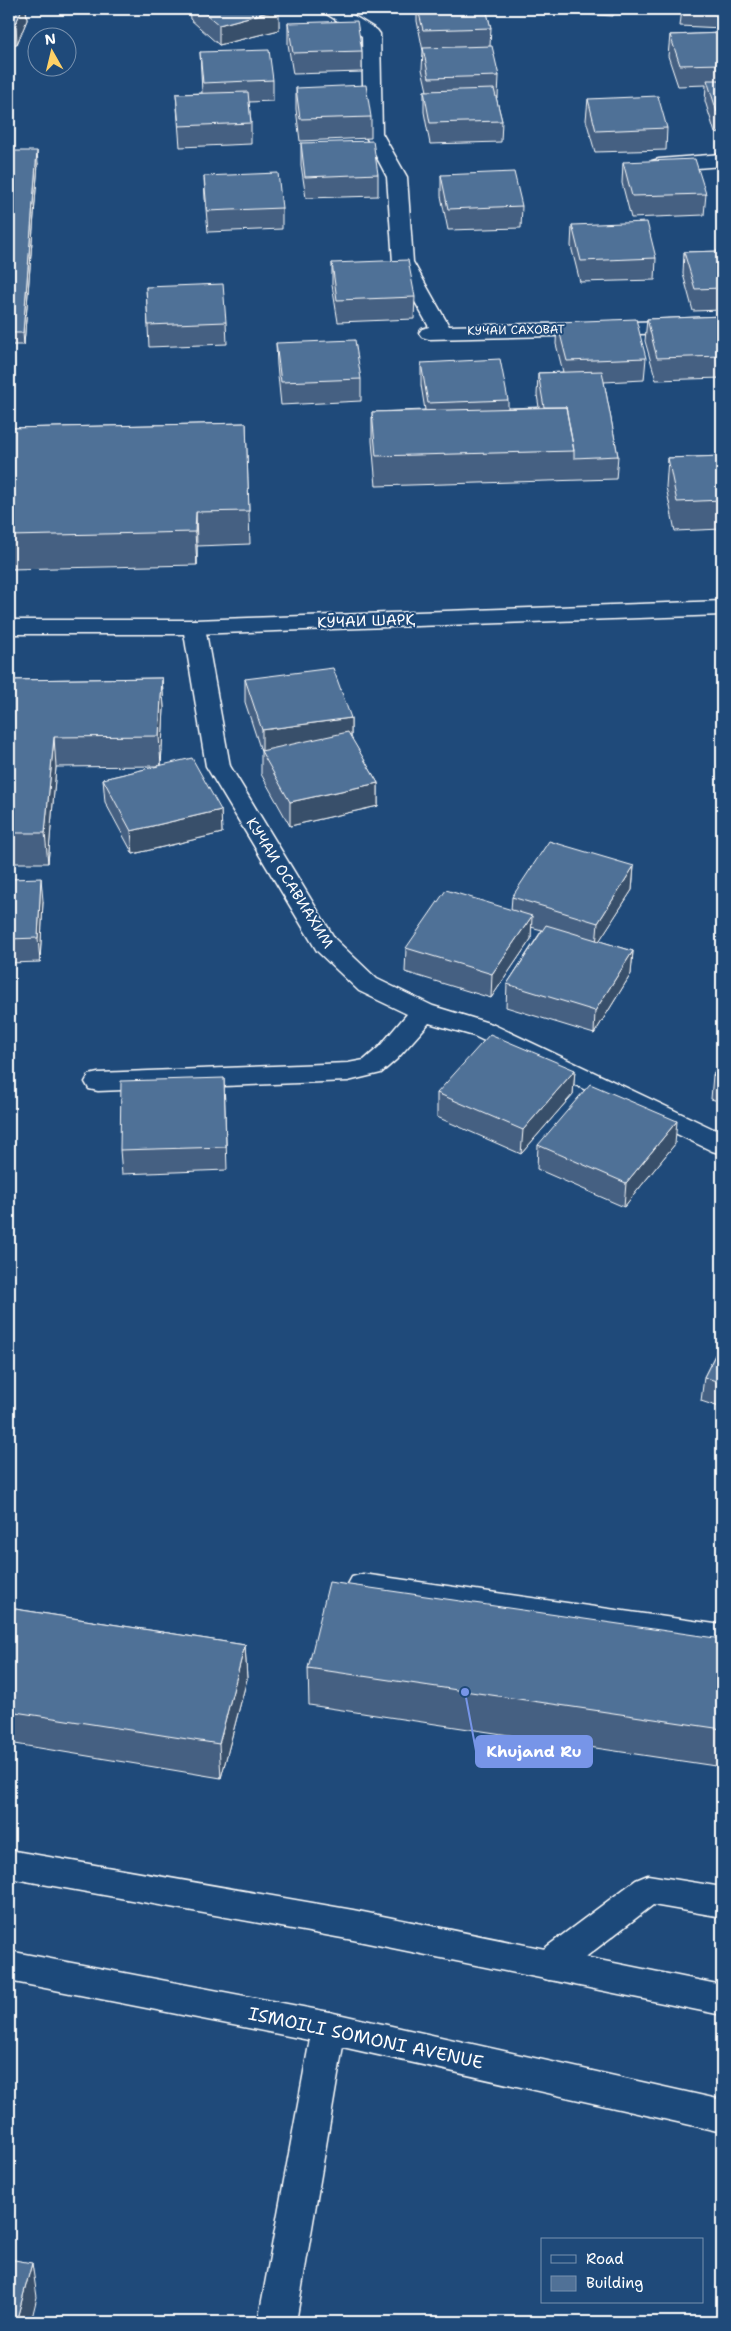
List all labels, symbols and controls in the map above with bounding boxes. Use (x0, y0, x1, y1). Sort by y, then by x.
north arrow (28, 28, 78, 78)
text: N (43, 29, 57, 49)
street label: КУЧАИ САХОВАТ (467, 321, 566, 339)
street label: КӮЧАИ ШАРҚ (317, 609, 416, 633)
street label: КУЧАИ ОСАВИАХИМ (242, 814, 339, 952)
callout: Khujand Ru (476, 1736, 592, 1767)
text: Khujand Ru (486, 1741, 582, 1762)
street label: ISMOILI SOMONI AVENUE (246, 2001, 486, 2075)
legend (541, 2238, 704, 2304)
text: Road (586, 2249, 624, 2269)
text: Building (586, 2273, 643, 2293)

